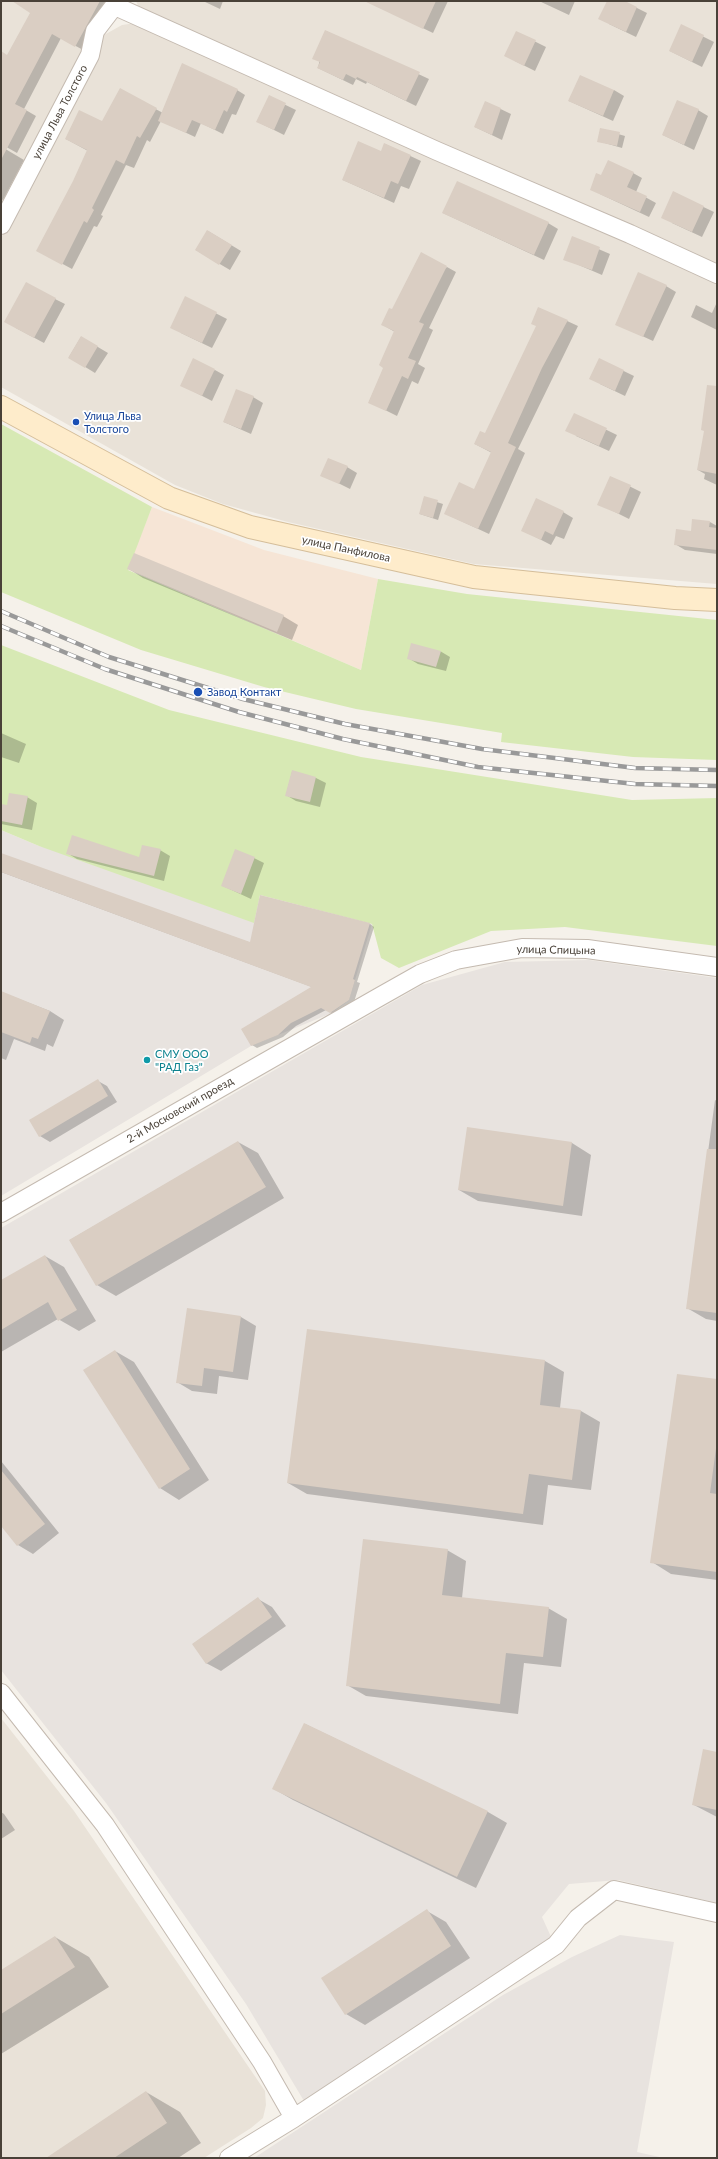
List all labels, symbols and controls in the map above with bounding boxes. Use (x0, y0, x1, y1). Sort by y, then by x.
street label: улица Льва Толстого (30, 63, 90, 161)
place label: Улица Льва Толстого (84, 409, 141, 435)
marker: Улица Льва Толстого (71, 417, 81, 427)
street label: улица Панфилова (301, 533, 391, 565)
place label: Завод Контакт (207, 685, 281, 699)
marker: Завод Контакт (192, 686, 204, 698)
street label: улица Спицына (516, 943, 596, 957)
place label: СМУ ООО "РАД Газ" (155, 1047, 209, 1073)
marker: СМУ ООО "РАД Газ" (142, 1055, 152, 1065)
street label: 2-й Московский проезд (124, 1074, 236, 1146)

